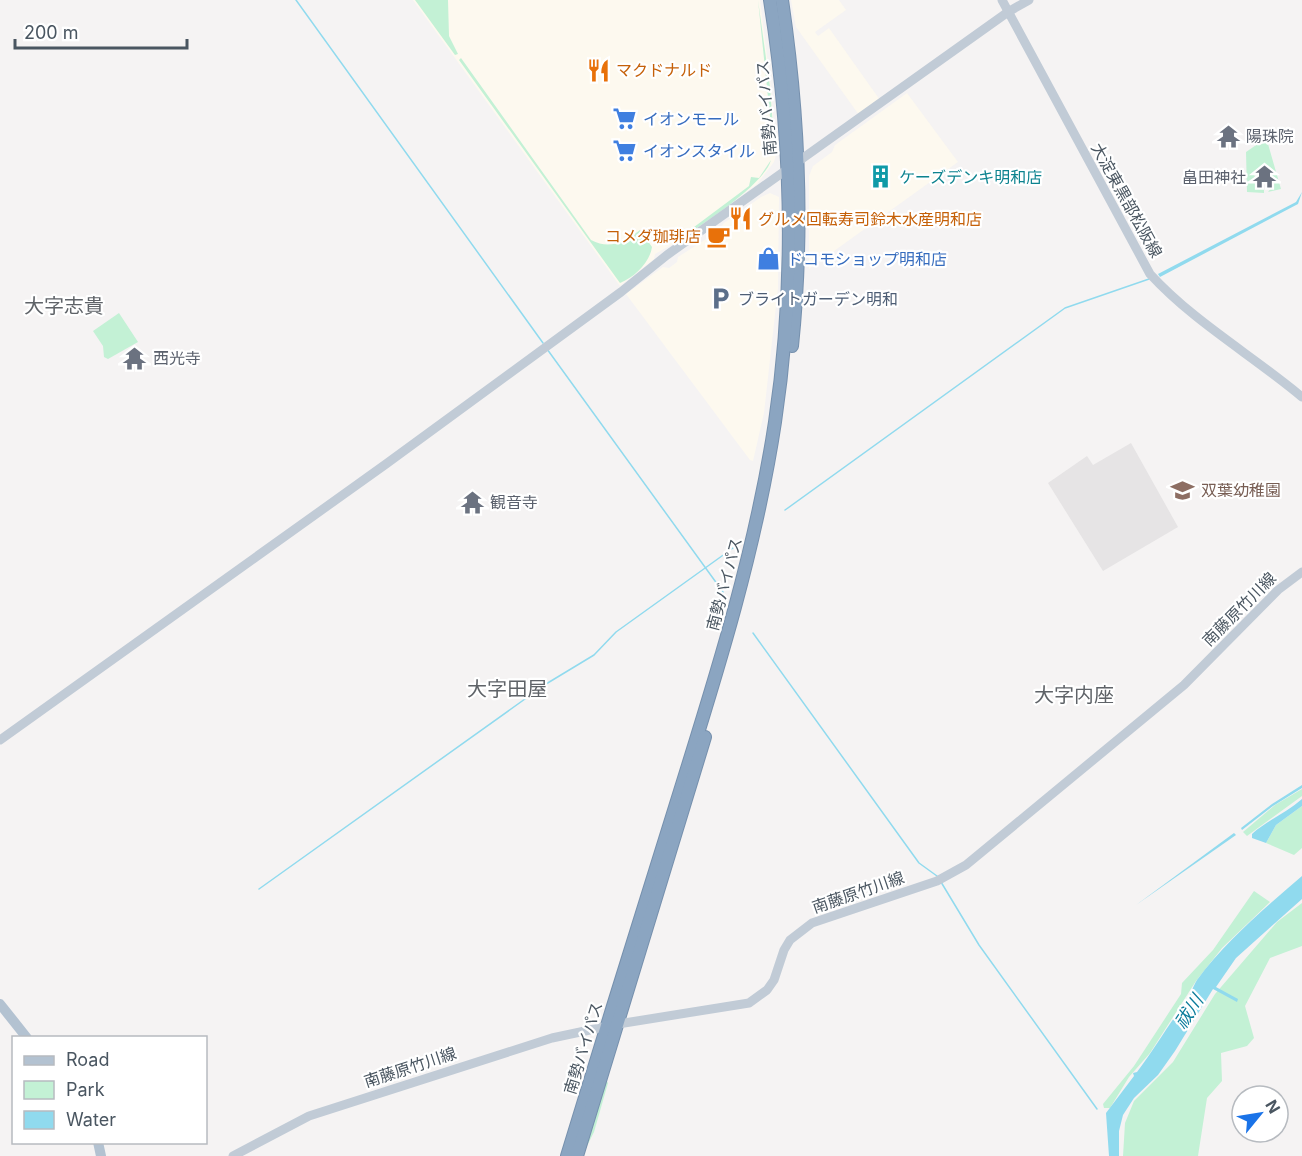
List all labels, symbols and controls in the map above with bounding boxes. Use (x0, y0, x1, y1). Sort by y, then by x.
scale bar (15, 12, 188, 50)
text: 200 m (24, 22, 79, 43)
restaurant icon: マクドナルド (585, 57, 611, 83)
street label: 南勢バイパス (752, 59, 780, 157)
place label: マクドナルド (616, 60, 712, 80)
supermarket icon: イオンモール (612, 106, 638, 132)
place label: イオンモール (643, 109, 739, 129)
temple icon: 陽珠院 (1215, 123, 1241, 149)
place label: 陽珠院 (1246, 126, 1294, 146)
supermarket icon: イオンスタイル (612, 138, 638, 164)
street label: 大淀東黒部松阪線 (1087, 139, 1167, 261)
place label: イオンスタイル (643, 141, 755, 161)
building icon: ケーズデンキ明和店 (868, 164, 894, 190)
temple icon: 畠田神社 (1251, 164, 1277, 190)
place label: ケーズデンキ明和店 (899, 167, 1042, 187)
place label: 畠田神社 (1182, 167, 1246, 187)
restaurant icon: グルメ回転寿司鈴木水産明和店 (727, 206, 753, 232)
place label: グルメ回転寿司鈴木水産明和店 (758, 209, 982, 229)
cafe icon: コメダ珈琲店 (706, 223, 732, 249)
place label: コメダ珈琲店 (605, 226, 701, 246)
shop icon: ドコモショップ明和店 (756, 246, 782, 272)
place label: ドコモショップ明和店 (787, 249, 947, 269)
parking icon: ブライトガーデン明和 (707, 286, 733, 312)
place label: ブライトガーデン明和 (738, 289, 898, 309)
district label: 大字志貴 (24, 294, 104, 318)
temple icon: 西光寺 (122, 345, 148, 371)
place label: 西光寺 (153, 348, 201, 368)
school or university icon: 双葉幼稚園 (1170, 477, 1196, 503)
place label: 双葉幼稚園 (1201, 480, 1281, 500)
temple icon: 観音寺 (459, 489, 485, 515)
place label: 観音寺 (490, 492, 538, 512)
street label: 南勢バイパス (702, 535, 746, 633)
street label: 南藤原竹川線 (1198, 568, 1280, 650)
district label: 大字田屋 (467, 677, 547, 701)
district label: 大字内座 (1034, 683, 1114, 707)
street label: 南藤原竹川線 (809, 867, 907, 917)
water label: 祓川 (1170, 989, 1208, 1033)
street label: 南勢バイパス (559, 999, 607, 1097)
legend (12, 1036, 207, 1144)
street label: 南藤原竹川線 (361, 1043, 459, 1091)
text: Road (66, 1049, 109, 1070)
text: Park (66, 1079, 105, 1100)
north arrow (1230, 1084, 1290, 1144)
text: N (1261, 1096, 1285, 1117)
text: Water (66, 1109, 116, 1130)

